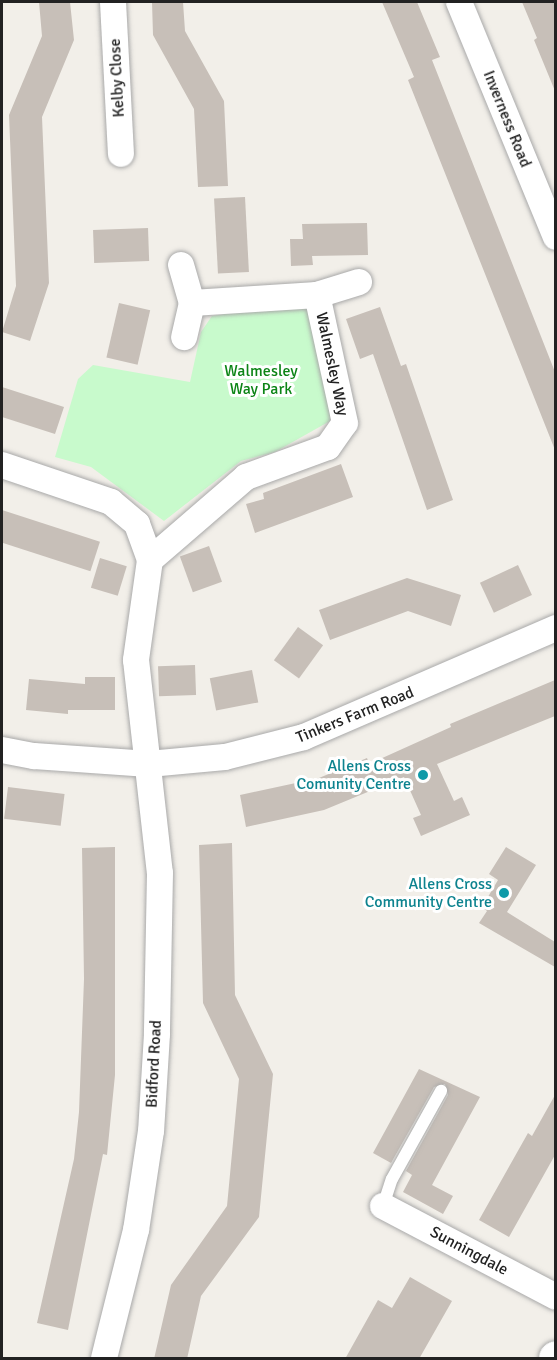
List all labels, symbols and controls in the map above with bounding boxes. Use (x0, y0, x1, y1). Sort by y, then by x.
street label: Kelby Close (105, 38, 129, 118)
street label: Inverness Road (479, 68, 535, 170)
street label: Walmesley Way (312, 310, 352, 418)
park label: Walmesley Way Park (224, 361, 298, 399)
street label: Tinkers Farm Road (293, 683, 417, 747)
place label: Allens Cross Comunity Centre (297, 756, 411, 794)
marker: Allens Cross Comunity Centre (416, 768, 430, 782)
place label: Allens Cross Community Centre (365, 874, 492, 912)
marker: Allens Cross Community Centre (497, 886, 511, 900)
street label: Bidford Road (142, 1020, 166, 1108)
street label: Sunningdale (427, 1222, 511, 1280)

